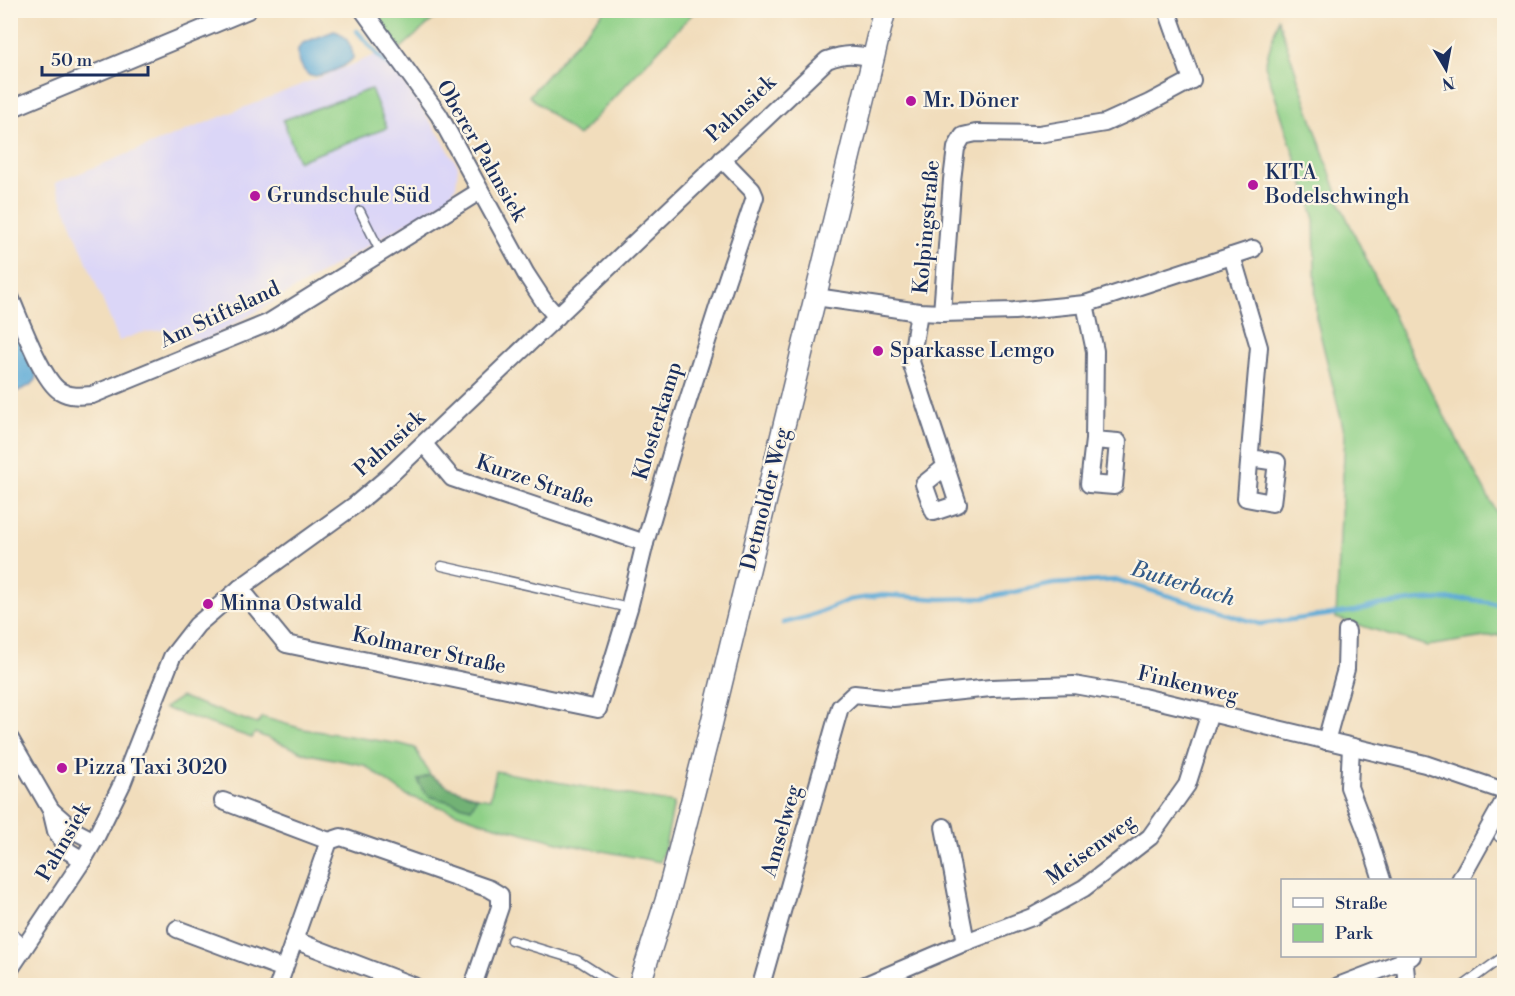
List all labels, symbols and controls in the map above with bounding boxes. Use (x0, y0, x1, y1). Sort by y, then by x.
scale bar (42, 39, 148, 77)
north arrow (1416, 39, 1476, 99)
text: 50 m (51, 49, 93, 72)
street label: Pahnsiek (700, 69, 782, 148)
text: N (1440, 72, 1456, 94)
street label: Oberer Pahnsiek (430, 76, 532, 227)
place label: Mr. Döner (923, 88, 1019, 114)
marker: Mr. Döner (904, 94, 918, 108)
street label: Kolpingstraße (908, 159, 946, 295)
place label: KITA Bodelschwingh (1264, 160, 1410, 210)
marker: KITA Bodelschwingh (1246, 178, 1260, 192)
place label: Grundschule Süd (267, 183, 430, 209)
marker: Grundschule Süd (248, 189, 262, 203)
street label: Am Stiftsland (155, 276, 284, 355)
place label: Sparkasse Lemgo (890, 338, 1055, 364)
marker: Sparkasse Lemgo (871, 344, 885, 358)
street label: Klosterkamp (628, 359, 688, 483)
street label: Pahnsiek (349, 405, 432, 483)
street label: Detmolder Weg (736, 425, 796, 573)
street label: Kurze Straße (473, 450, 597, 514)
water label: Butterbach (1127, 555, 1239, 613)
place label: Minna Ostwald (220, 591, 362, 617)
marker: Minna Ostwald (201, 597, 215, 611)
street label: Kolmarer Straße (350, 622, 508, 680)
street label: Finkenweg (1135, 661, 1241, 709)
place label: Pizza Taxi 3020 (74, 755, 228, 781)
marker: Pizza Taxi 3020 (55, 761, 69, 775)
street label: Amselweg (756, 782, 808, 881)
street label: Pahnsiek (31, 797, 97, 886)
street label: Meisenweg (1041, 809, 1141, 891)
legend (1281, 879, 1476, 957)
text: Straße (1335, 892, 1388, 915)
text: Park (1335, 922, 1374, 945)

